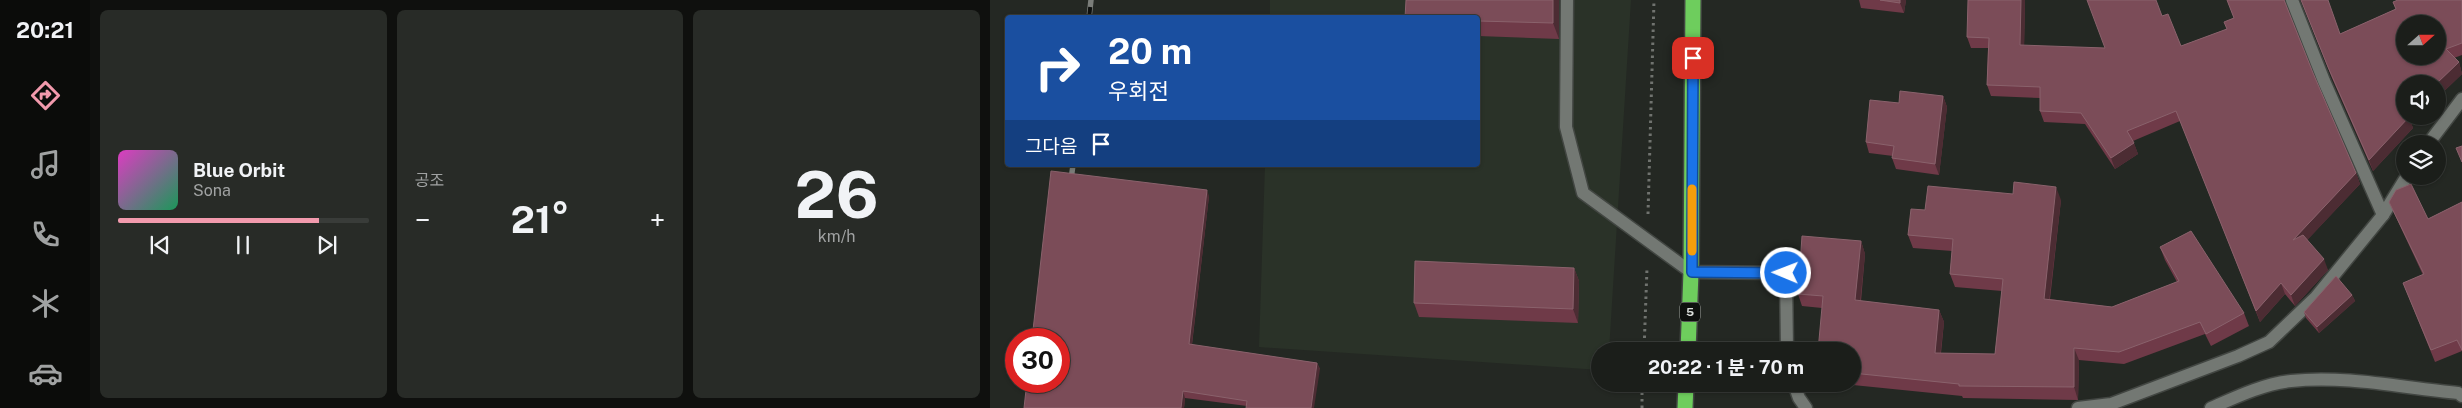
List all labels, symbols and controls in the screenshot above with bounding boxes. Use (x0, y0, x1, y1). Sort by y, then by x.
north arrow (2396, 15, 2446, 65)
map controls (2396, 15, 2446, 185)
text: 20:21 (16, 17, 74, 43)
text: 20 m (1108, 31, 1192, 72)
icon: right (1025, 35, 1090, 100)
pin (1672, 37, 1714, 79)
icon: arrive (1679, 44, 1707, 72)
button: sound (2396, 75, 2446, 125)
icon: directions (28, 78, 63, 113)
text: 우회전 (1108, 78, 1169, 104)
icon: arrive (1087, 130, 1115, 158)
text: 그다음 (1025, 135, 1077, 157)
button: layers (2396, 135, 2446, 185)
icon: music (28, 147, 63, 182)
text: 26 (795, 156, 879, 233)
text: Blue Orbit (193, 159, 285, 181)
text: 공조 (415, 171, 444, 190)
text: Sona (193, 181, 231, 200)
text: 21° (511, 197, 569, 242)
text: − (415, 203, 430, 236)
text: + (650, 203, 665, 236)
icon: phone (28, 217, 63, 252)
text: km/h (818, 227, 855, 246)
icon: previous (146, 231, 174, 259)
icon: pause (229, 231, 257, 259)
icon: next (313, 231, 341, 259)
position arrow (1759, 246, 1811, 298)
icon: climate (28, 286, 63, 321)
road number: 5 (1680, 302, 1700, 322)
speed limit sign: 30 (1005, 328, 1070, 393)
icon: car (28, 356, 63, 391)
text: 20:22 · 1 분 · 70 m (1648, 356, 1804, 378)

